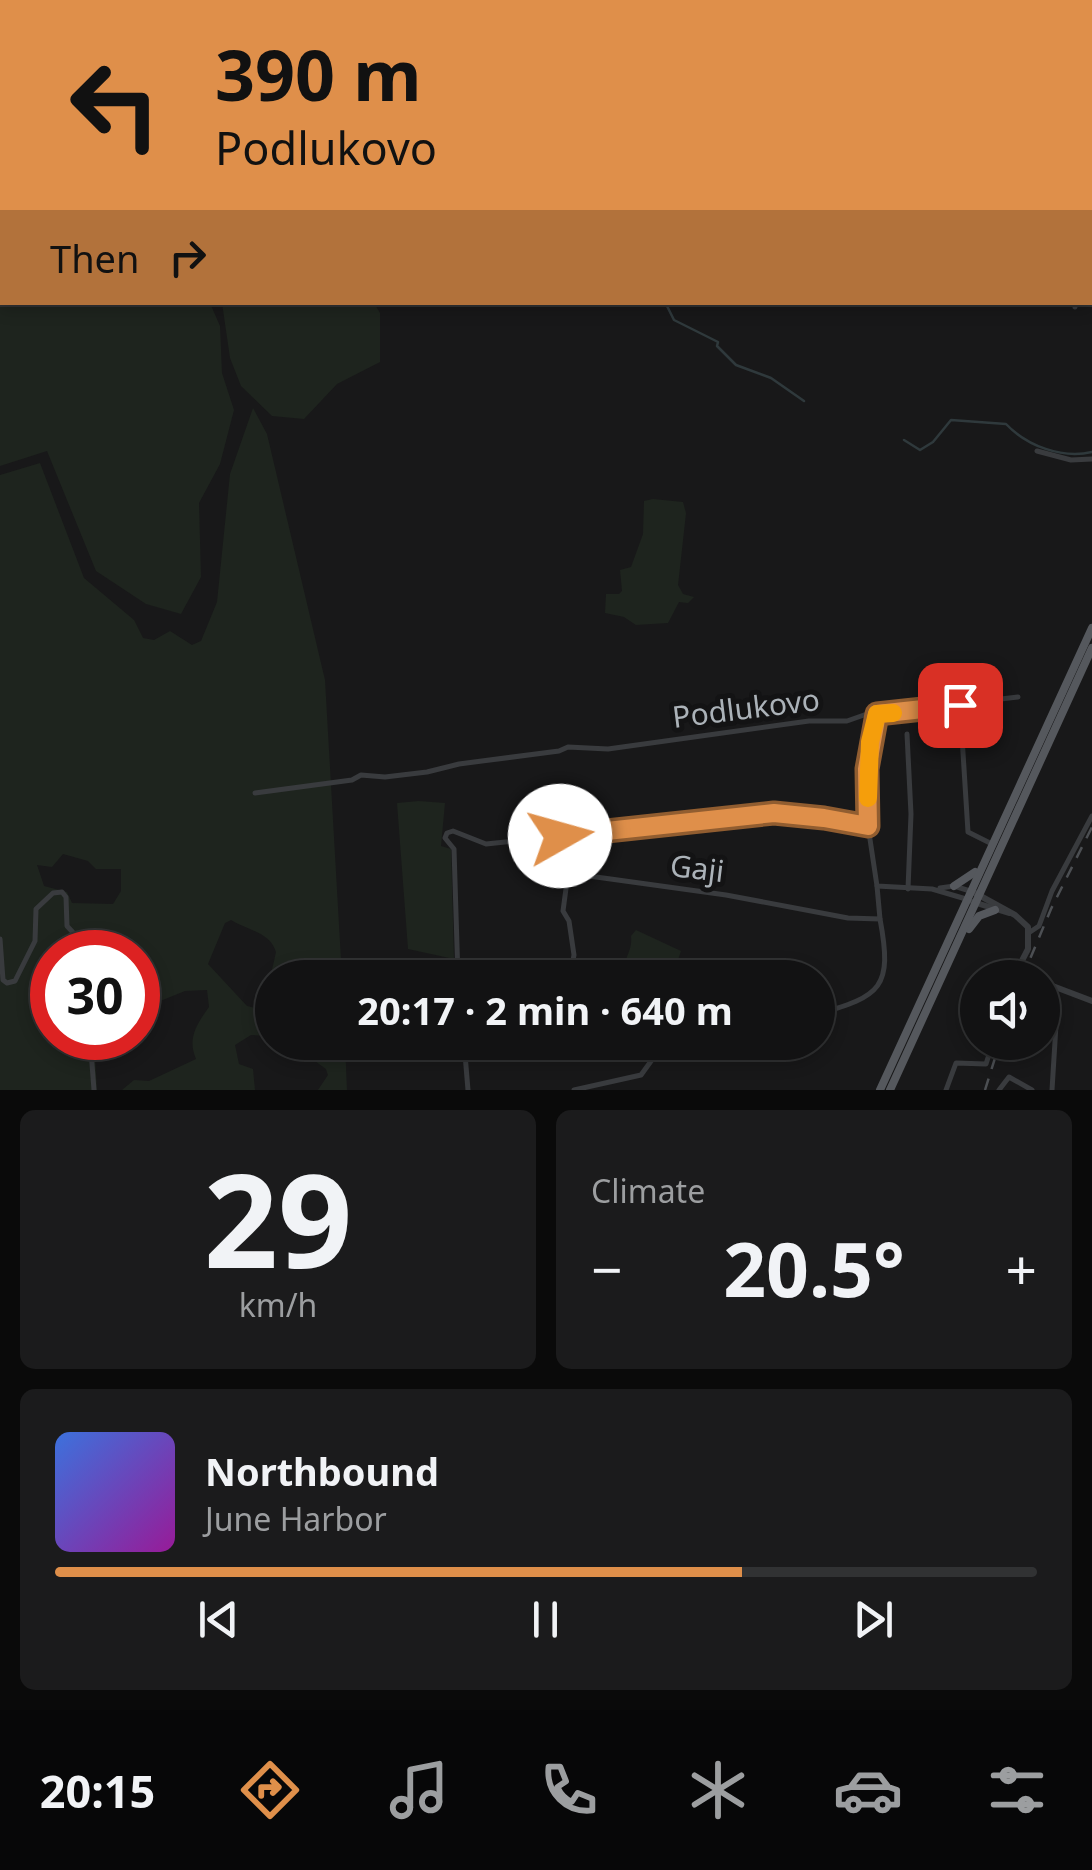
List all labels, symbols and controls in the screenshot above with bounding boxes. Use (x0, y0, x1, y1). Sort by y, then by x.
text: 390 m (215, 26, 422, 122)
icon: left (50, 40, 180, 170)
text: Podlukovo (215, 117, 437, 178)
icon: right (160, 230, 215, 285)
text: Then (50, 232, 140, 284)
pin (918, 663, 1003, 748)
street label: Podlukovo (670, 678, 822, 737)
icon: arrive (933, 678, 988, 733)
position arrow (508, 784, 612, 888)
street label: Gaji (668, 844, 727, 891)
speed limit sign: 30 (30, 930, 160, 1060)
map controls (960, 960, 1060, 1060)
button: sound (960, 960, 1060, 1060)
text: 20:17 · 2 min · 640 m (357, 984, 733, 1036)
text: 29 (204, 1129, 352, 1306)
text: Climate (591, 1169, 705, 1212)
text: 20.5° (723, 1217, 905, 1319)
text: − (591, 1231, 622, 1306)
text: + (1006, 1231, 1037, 1306)
text: km/h (239, 1283, 317, 1326)
text: Northbound (205, 1445, 439, 1497)
text: June Harbor (205, 1497, 387, 1540)
icon: previous (191, 1592, 246, 1647)
icon: pause (518, 1592, 573, 1647)
icon: next (846, 1592, 901, 1647)
icon: directions (235, 1755, 305, 1825)
icon: music (384, 1755, 454, 1825)
icon: phone (534, 1755, 604, 1825)
icon: climate (683, 1755, 753, 1825)
icon: car (833, 1755, 903, 1825)
icon: filters (982, 1755, 1052, 1825)
text: 20:15 (40, 1760, 155, 1821)

